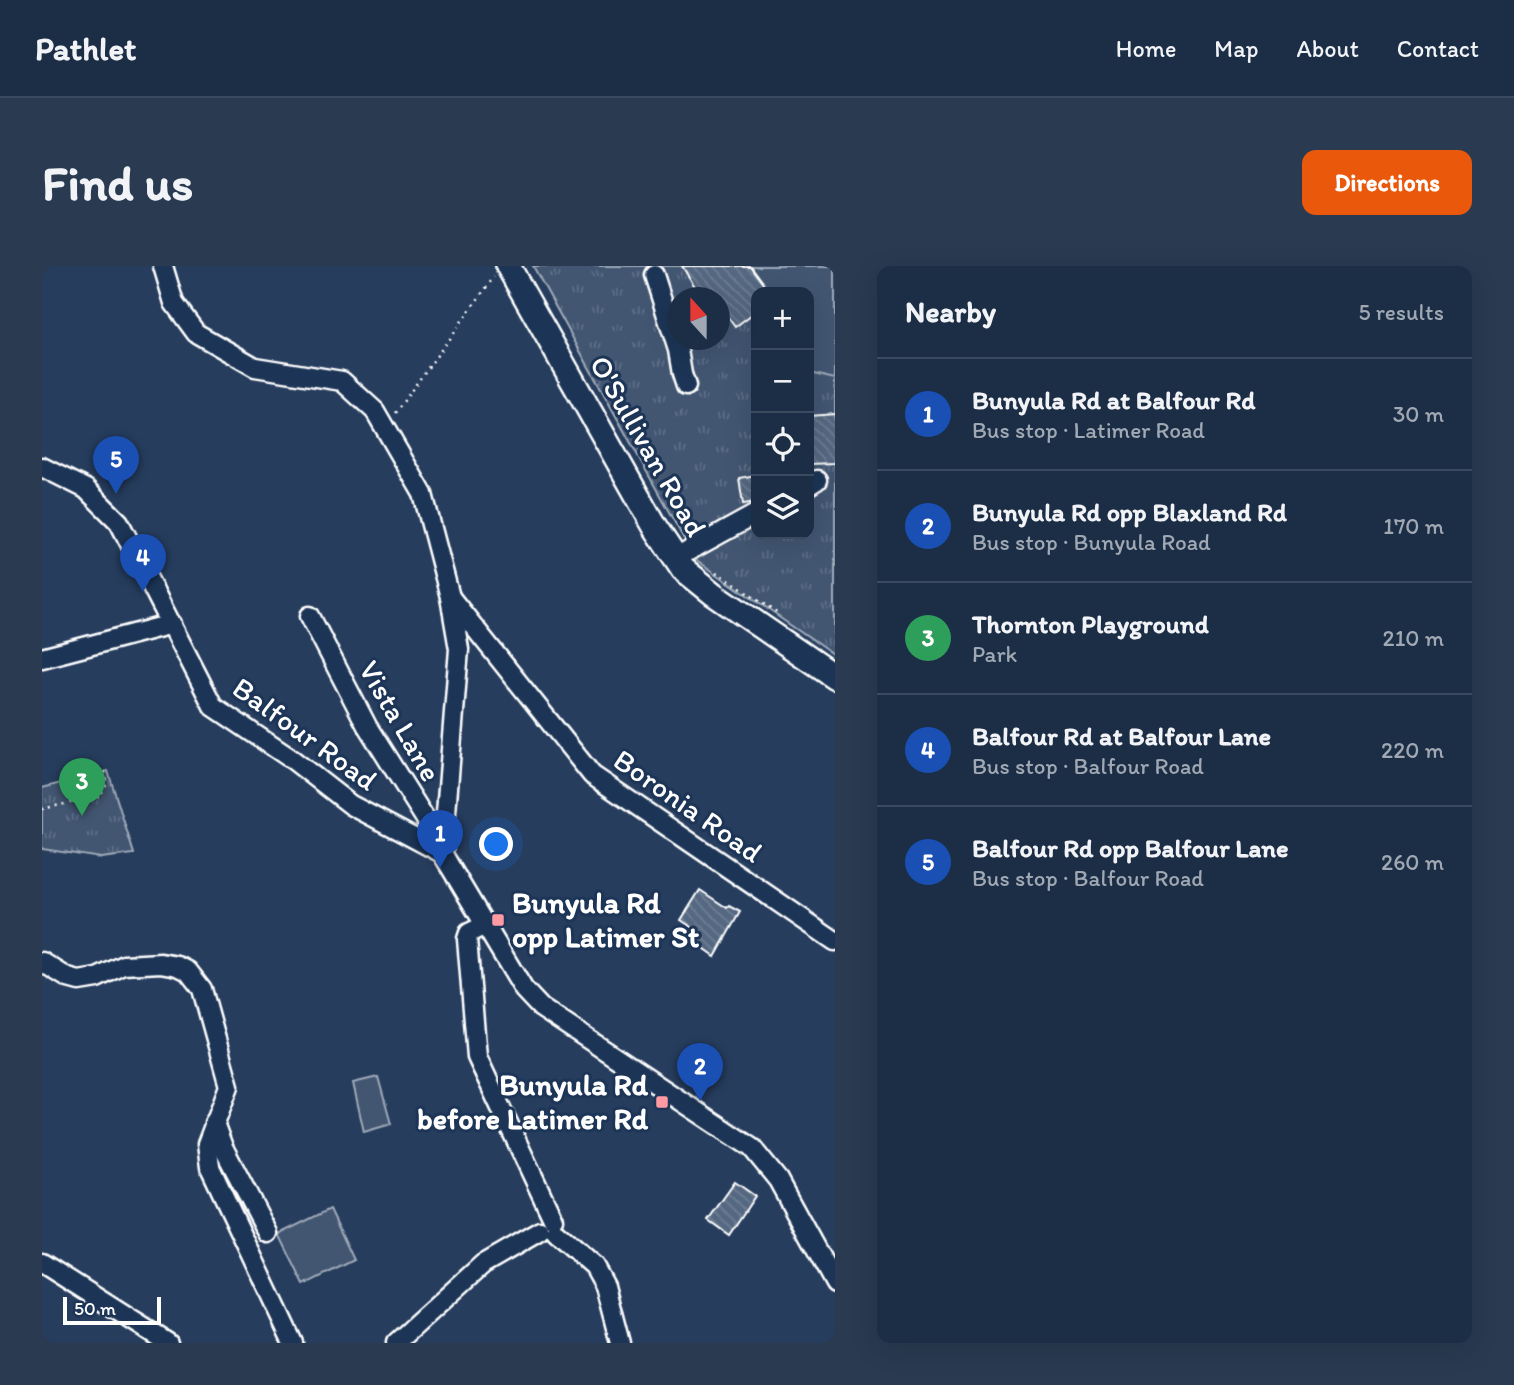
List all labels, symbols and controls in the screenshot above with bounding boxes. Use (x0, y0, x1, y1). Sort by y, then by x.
text: Pathlet (35, 29, 137, 68)
text: Home (1116, 34, 1176, 63)
text: Map (1214, 34, 1258, 63)
text: About (1296, 34, 1359, 63)
text: Contact (1397, 34, 1479, 63)
button: Directions (1302, 150, 1472, 215)
text: Find us (42, 153, 193, 212)
north arrow (667, 287, 730, 350)
map controls (751, 287, 814, 539)
button: + (751, 287, 814, 350)
text: Nearby (905, 293, 996, 330)
text: 5 results (1358, 298, 1444, 326)
street label: O'Sullivan Road (582, 349, 715, 543)
button: − (751, 350, 814, 413)
text: Bunyula Rd at Balfour Rd (972, 384, 1255, 416)
text: 1 (923, 400, 933, 428)
text: 30 m (1393, 400, 1444, 428)
button: locate (751, 413, 814, 476)
text: Bus stop · Latimer Road (972, 416, 1205, 444)
pin: 5 (93, 436, 139, 494)
button: layers (751, 476, 814, 539)
text: Bunyula Rd opp Blaxland Rd (972, 496, 1287, 528)
text: 2 (922, 512, 934, 540)
text: 170 m (1383, 512, 1444, 540)
text: Bus stop · Bunyula Road (972, 528, 1211, 556)
pin: 4 (120, 534, 166, 592)
text: Thornton Playground (972, 608, 1209, 640)
text: 3 (922, 624, 934, 652)
text: 210 m (1383, 624, 1444, 652)
text: Park (972, 640, 1017, 668)
street label: Vista Lane (351, 654, 450, 788)
street label: Balfour Road (226, 669, 385, 799)
text: Balfour Rd at Balfour Lane (972, 720, 1271, 752)
text: 4 (921, 736, 935, 764)
text: 220 m (1381, 736, 1444, 764)
street label: Boronia Road (607, 741, 770, 871)
text: Bus stop · Balfour Road (972, 752, 1204, 780)
pin: 3 (59, 758, 105, 816)
pin: 1 (417, 810, 463, 868)
your location (479, 827, 513, 861)
text: Balfour Rd opp Balfour Lane (972, 832, 1288, 864)
text: 5 (922, 848, 934, 876)
text: 260 m (1381, 848, 1444, 876)
text: Bus stop · Balfour Road (972, 864, 1204, 892)
place label: Bunyula Rd opp Latimer St (512, 884, 699, 955)
marker: Bunyula Rd opp Latimer St (490, 912, 506, 928)
pin: 2 (677, 1043, 723, 1101)
place label: Bunyula Rd before Latimer Rd (417, 1066, 648, 1137)
marker: Bunyula Rd before Latimer Rd (654, 1094, 670, 1110)
scale bar (63, 1294, 161, 1326)
text: 50 m (74, 1297, 116, 1320)

